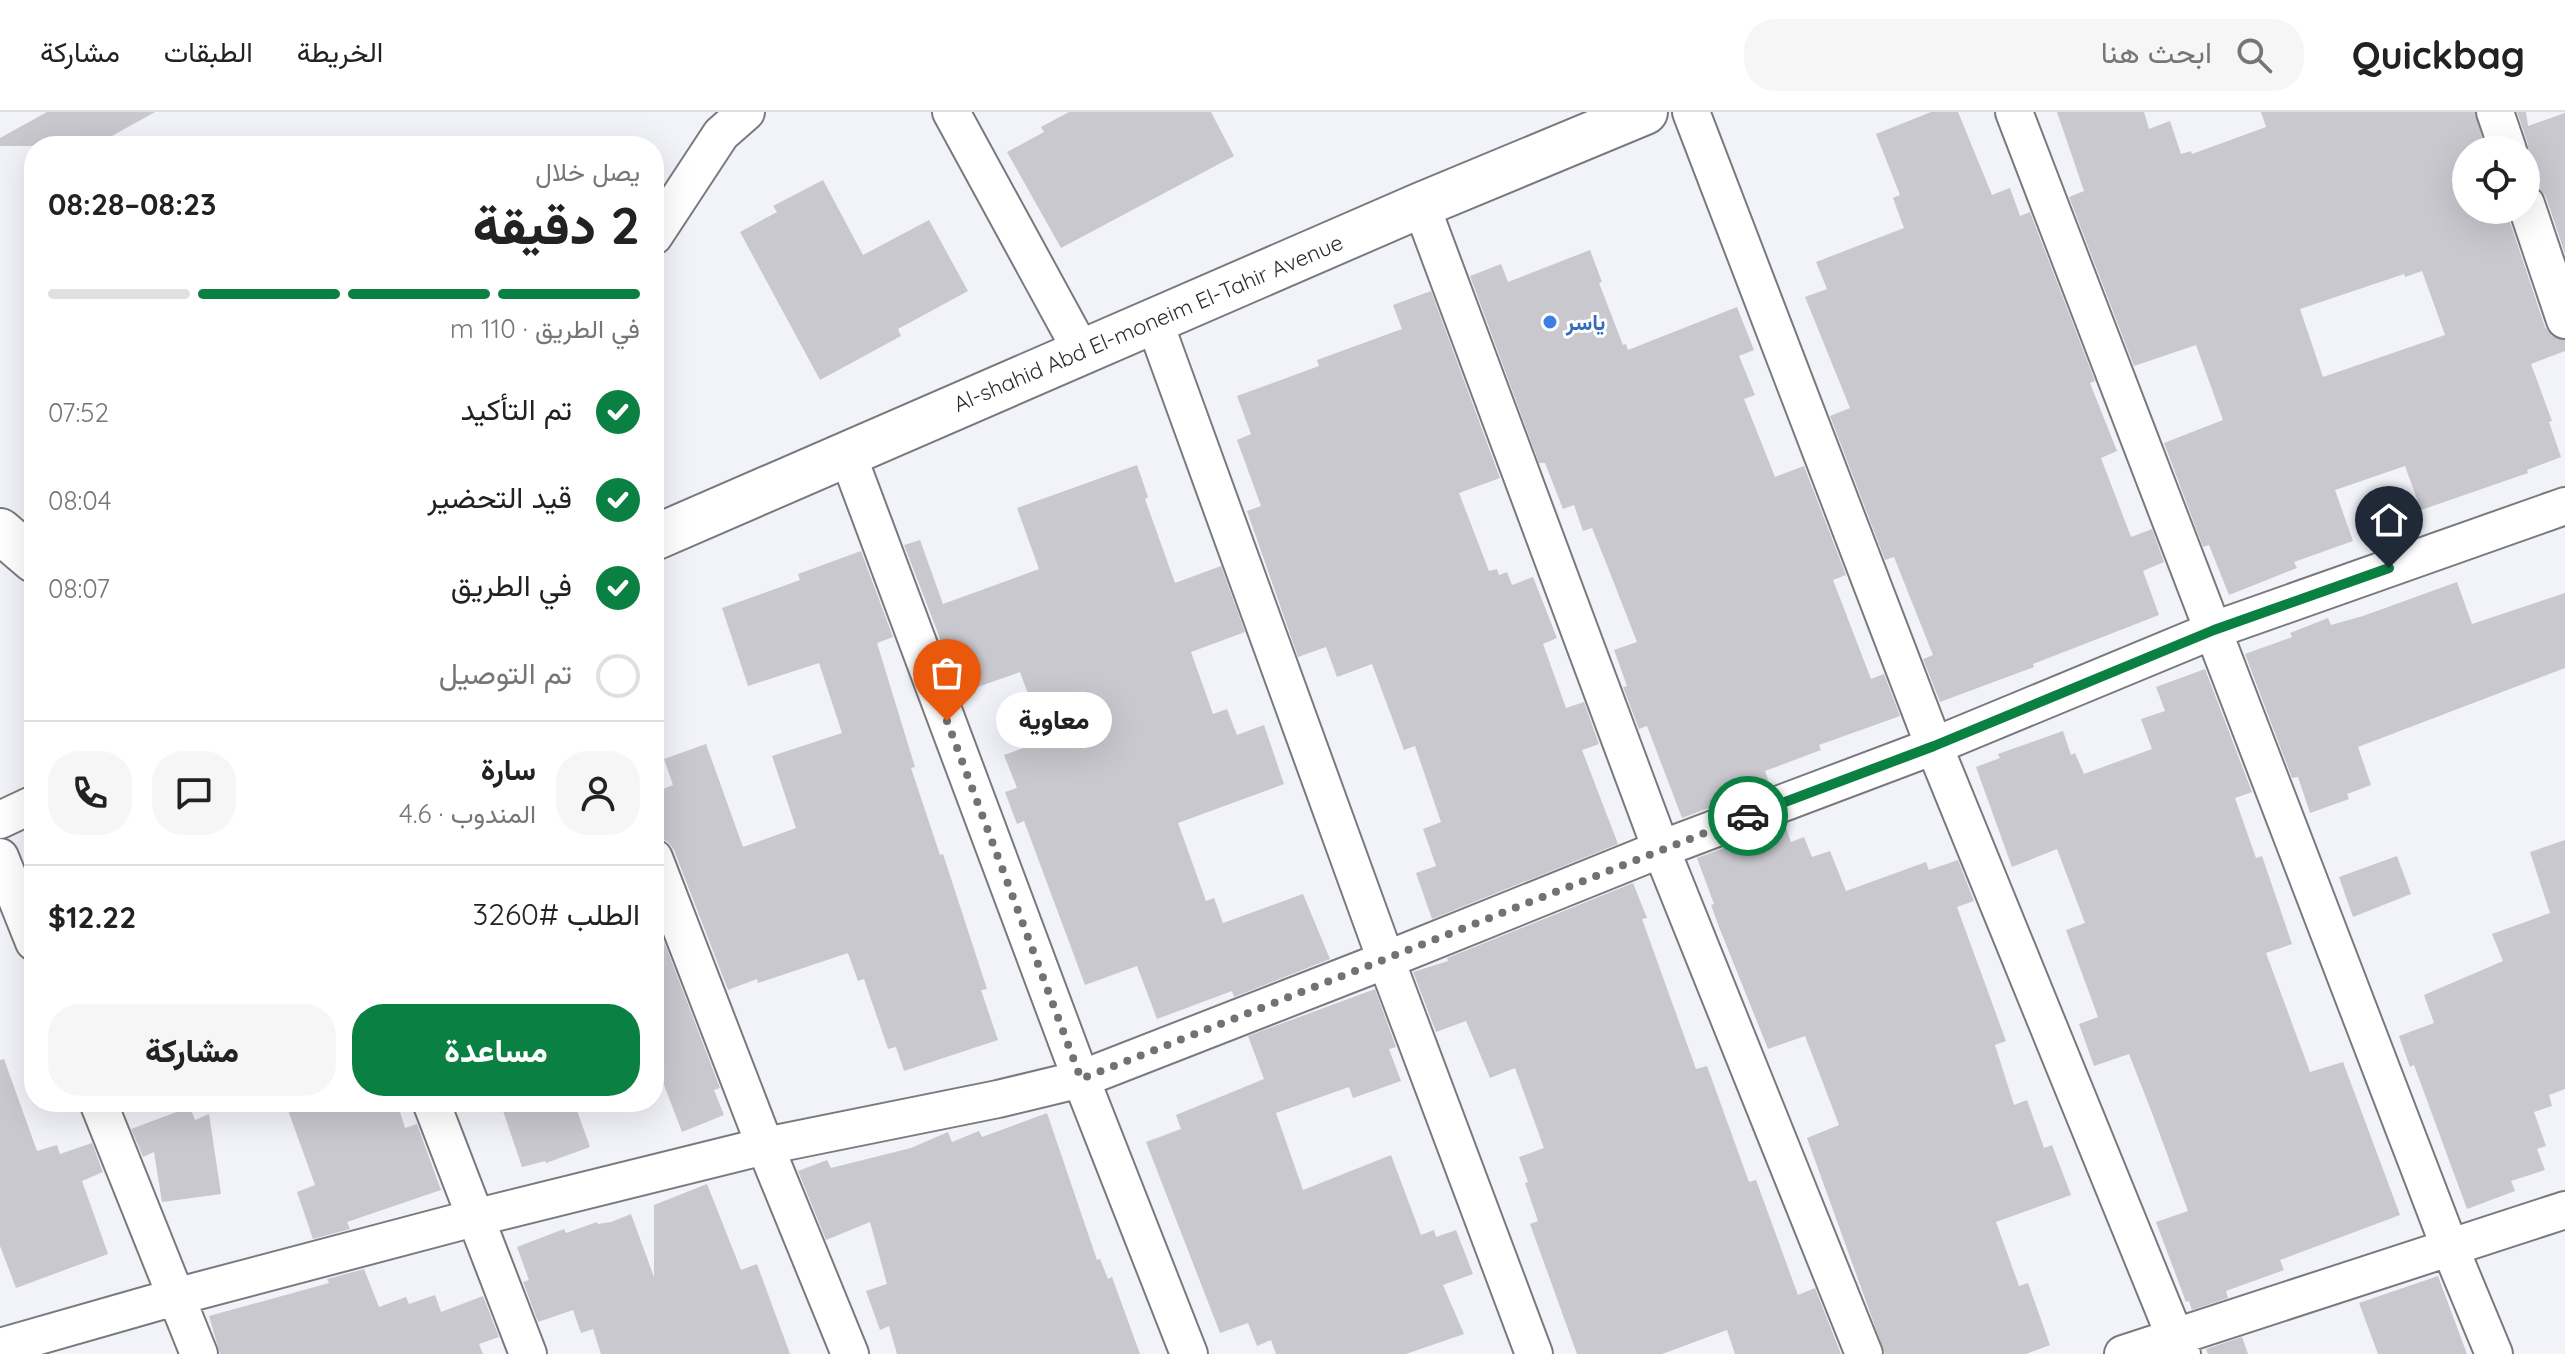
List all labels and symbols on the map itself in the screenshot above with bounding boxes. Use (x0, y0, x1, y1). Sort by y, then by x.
street label: Al-shahid Abd El-moneim El-Tahir Avenue (949, 228, 1347, 418)
place label: ياسر (1565, 308, 1605, 336)
marker: ياسر (1541, 313, 1559, 331)
pin (2355, 486, 2423, 568)
pin (913, 639, 981, 721)
callout: معاوية (995, 693, 1111, 749)
courier (1708, 776, 1788, 856)

